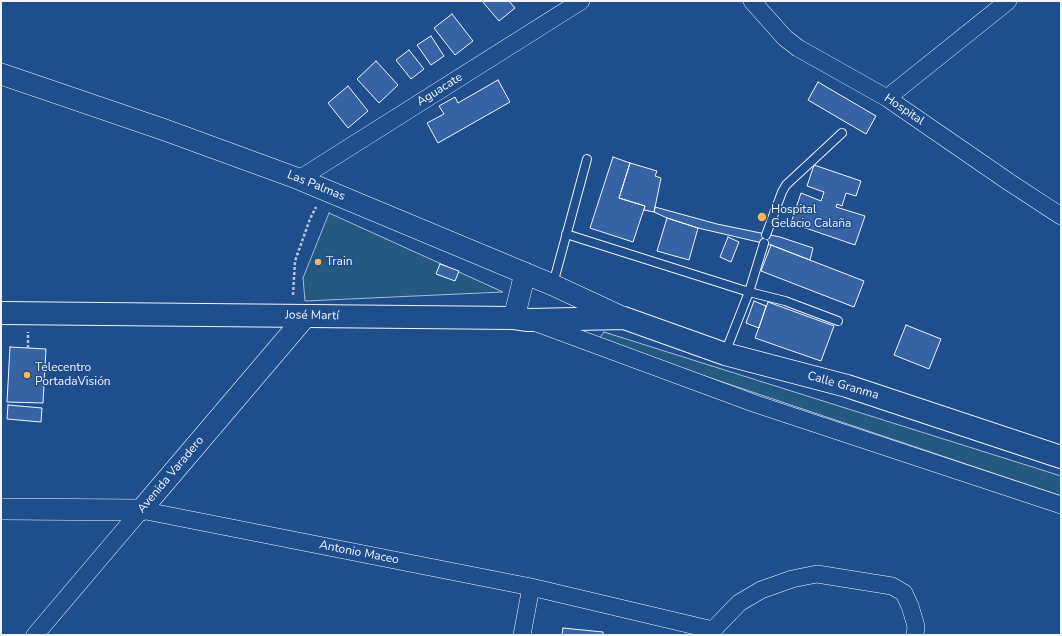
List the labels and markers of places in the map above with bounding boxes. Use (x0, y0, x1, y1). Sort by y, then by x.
place label: Hospital Gelacio Calaña (771, 203, 851, 231)
marker: Hospital Gelacio Calaña (756, 211, 768, 223)
place label: Train (326, 255, 353, 269)
marker: Train (313, 257, 323, 267)
place label: Telecentro PortadaVisión (35, 361, 111, 389)
marker: Telecentro PortadaVisión (22, 370, 32, 380)

